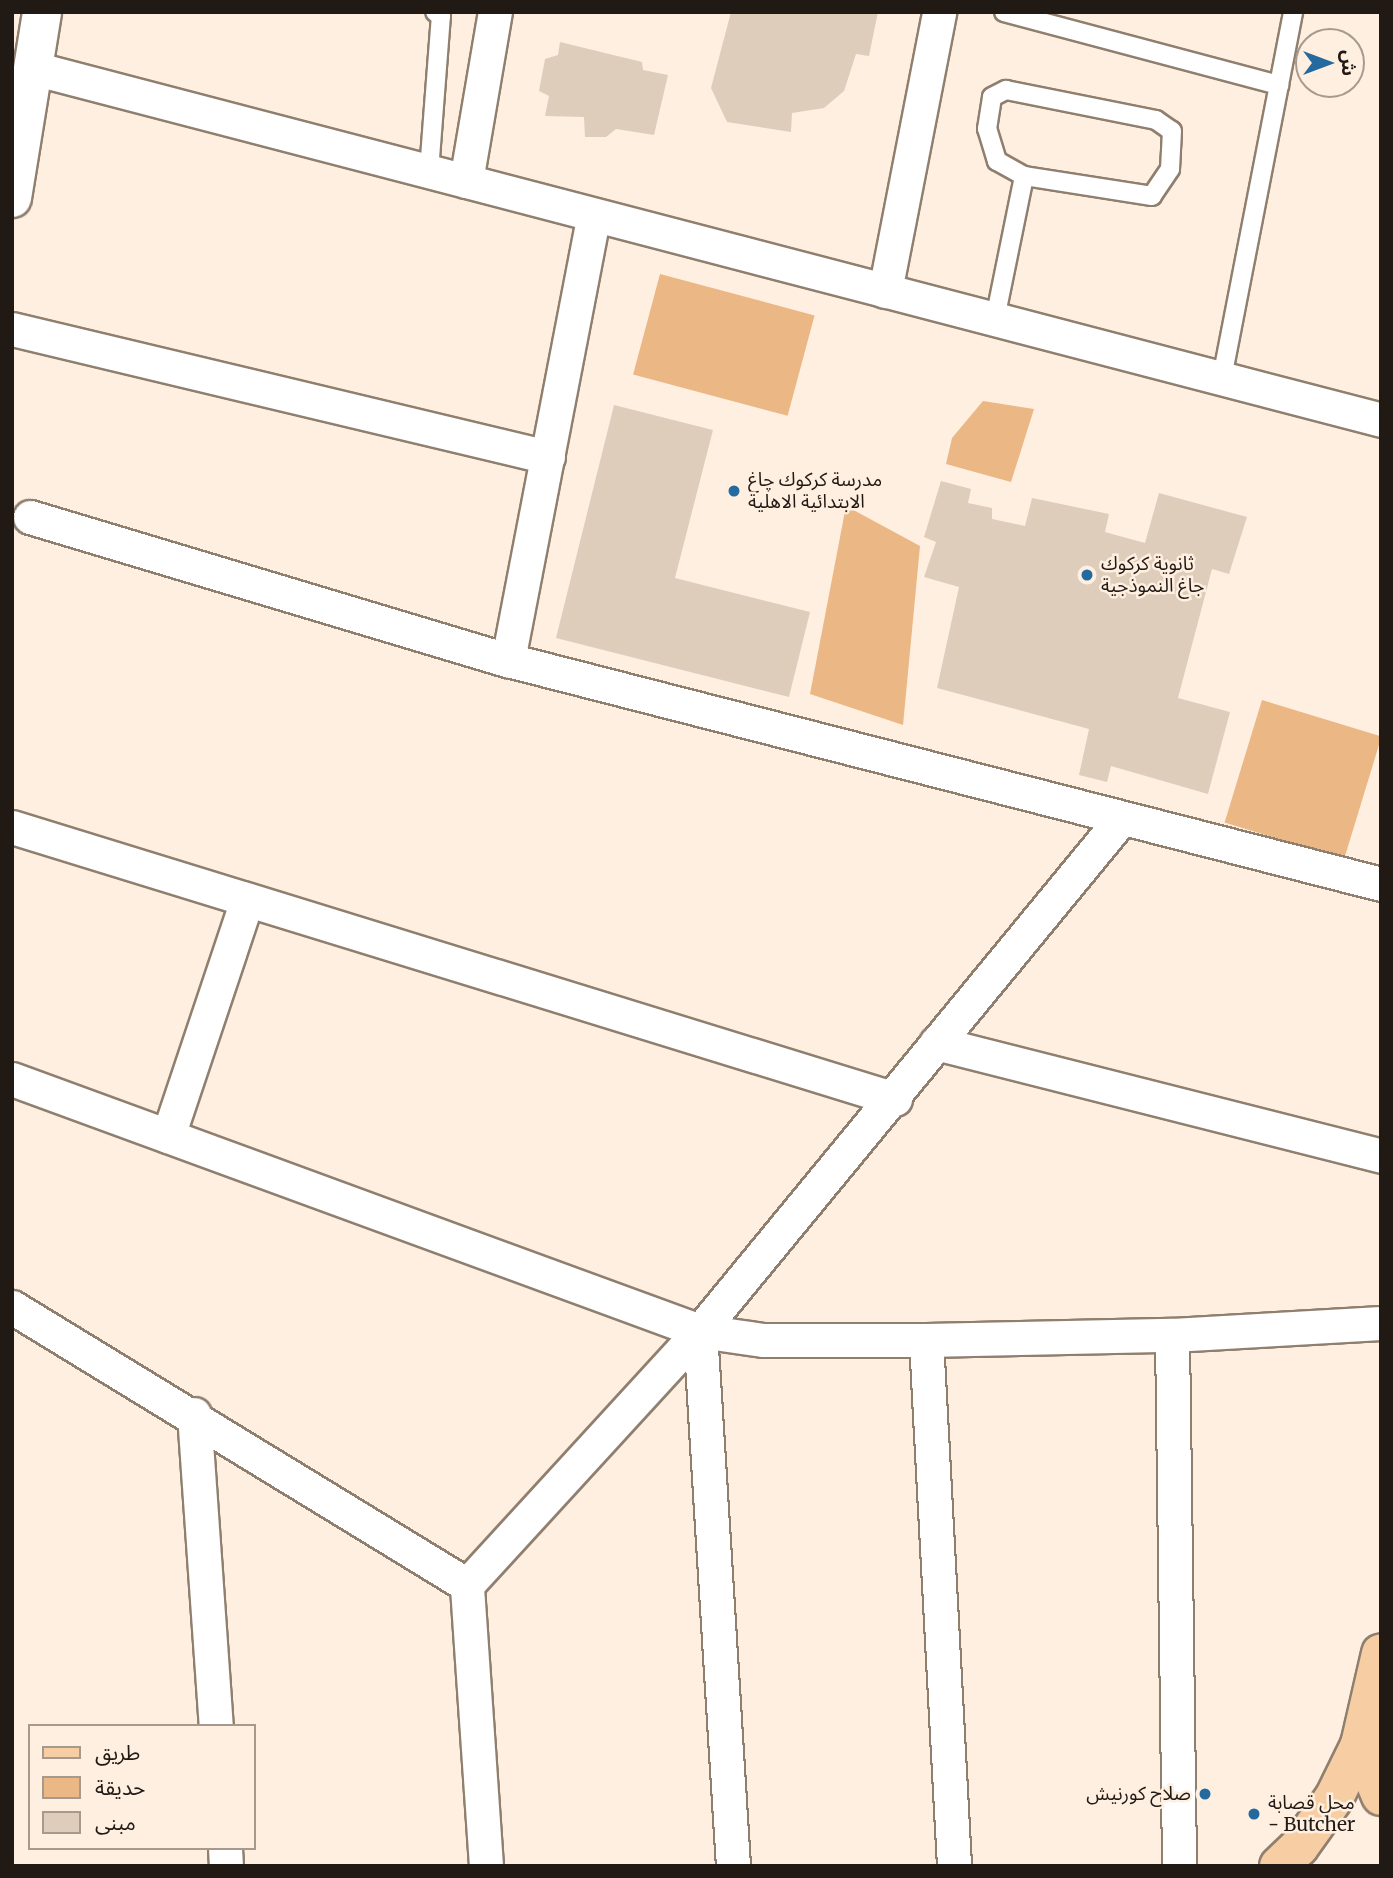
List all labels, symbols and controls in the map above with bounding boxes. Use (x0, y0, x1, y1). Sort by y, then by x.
north arrow (1295, 28, 1365, 98)
text: ش (1337, 50, 1361, 76)
place label: مدرسة كركوك چاغ الابتدائية الاهلية (748, 469, 882, 513)
marker: مدرسة كركوك چاغ الابتدائية الاهلية (726, 483, 742, 499)
place label: ثانوية كركوك جاغ النموذجية (1101, 553, 1204, 597)
marker: ثانوية كركوك جاغ النموذجية (1079, 567, 1095, 583)
legend (28, 1724, 256, 1850)
text: طريق (95, 1739, 140, 1766)
text: حديقة (95, 1774, 145, 1801)
place label: صلاح كورنيش (1086, 1783, 1191, 1805)
marker: صلاح كورنيش (1197, 1786, 1213, 1802)
place label: محل قصابة - Butcher (1268, 1792, 1355, 1836)
marker: محل قصابة - Butcher (1246, 1806, 1262, 1822)
text: مبنى (95, 1809, 136, 1836)

